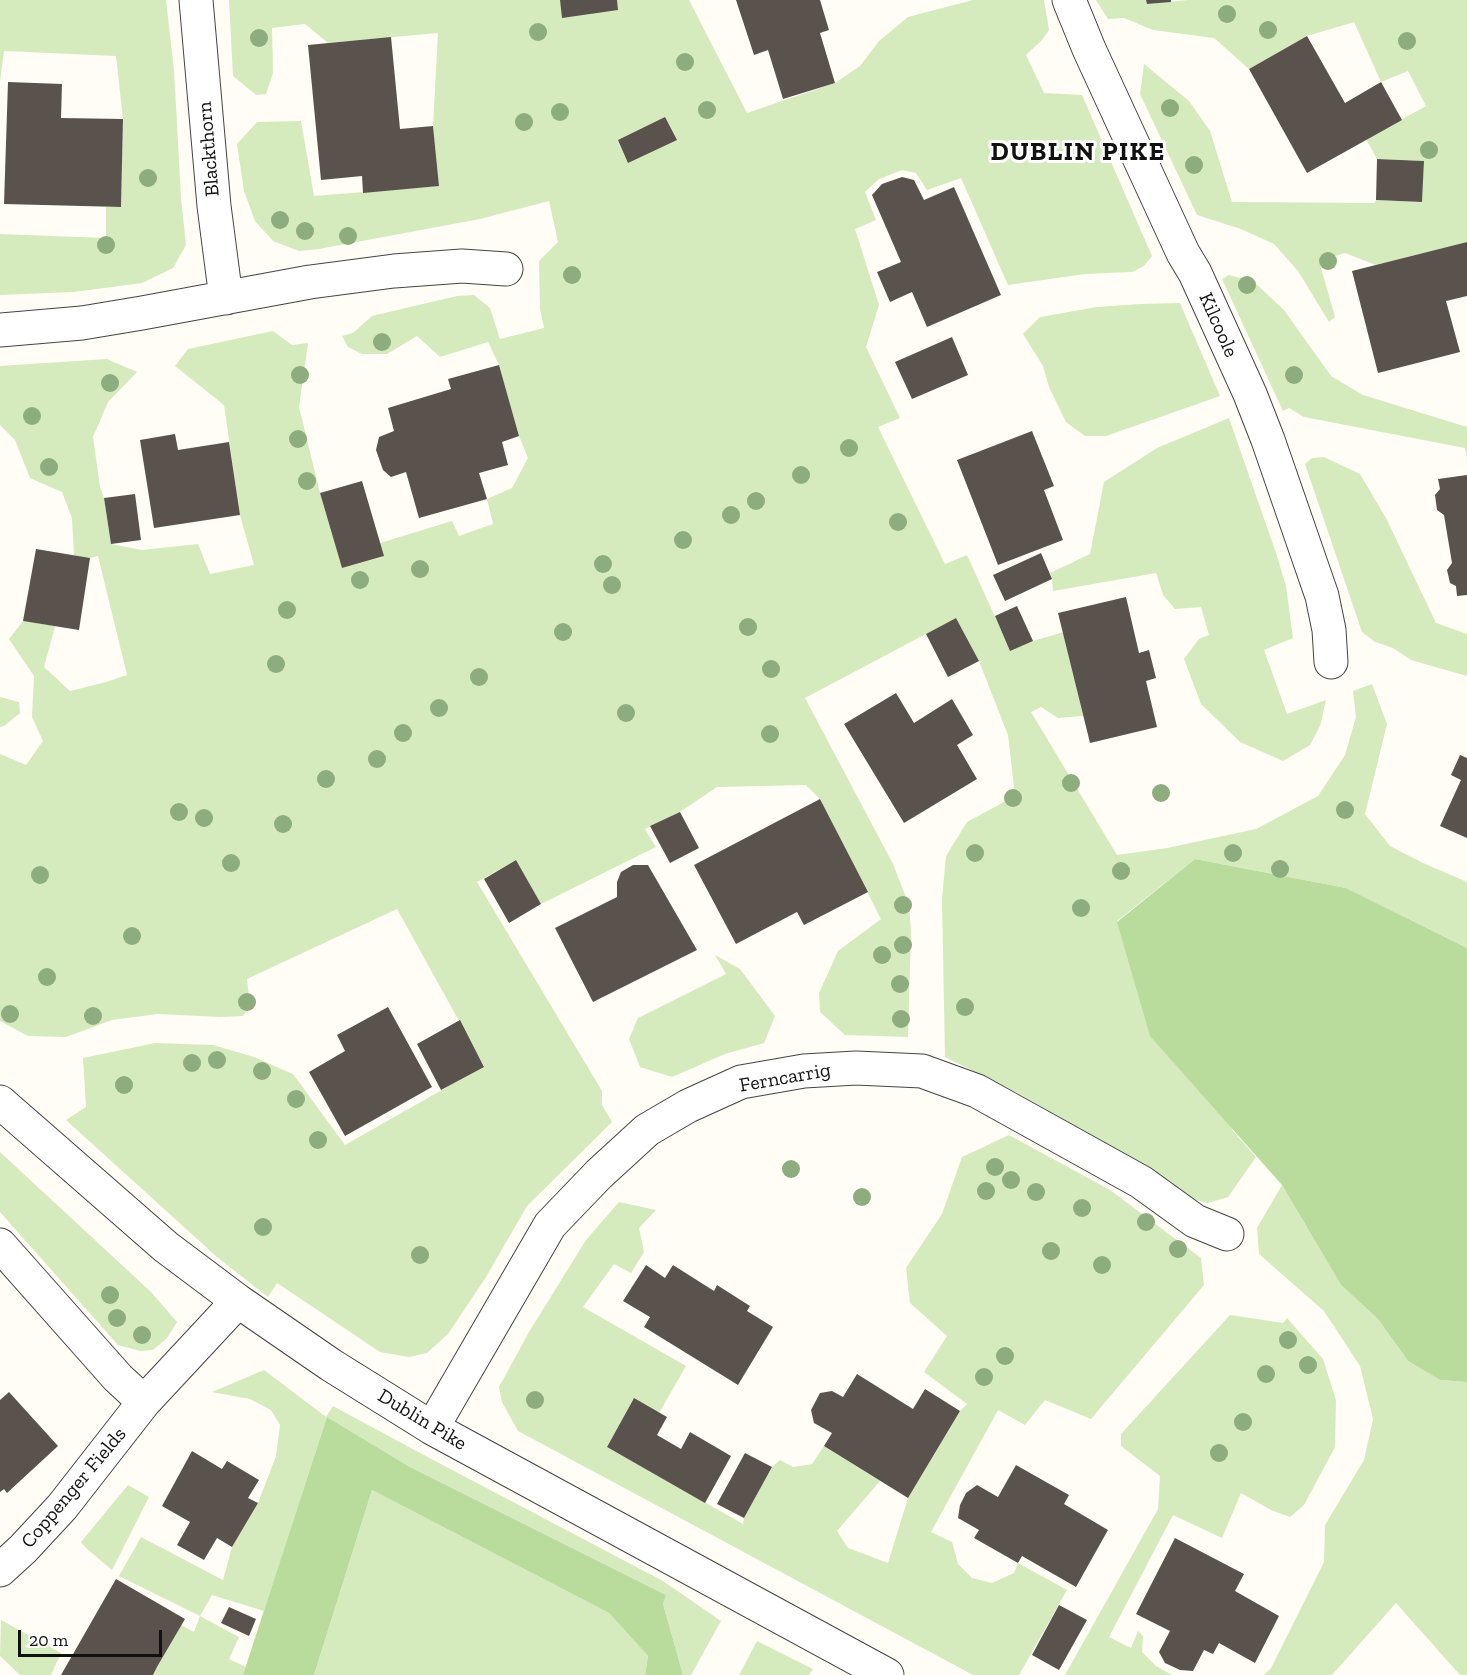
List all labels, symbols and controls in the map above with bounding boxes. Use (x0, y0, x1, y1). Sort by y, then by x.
street label: Blackthorn (193, 100, 225, 198)
district label: DUBLIN PIKE (990, 137, 1166, 169)
street label: Kilcoole (1193, 289, 1243, 361)
street label: Ferncarrig (737, 1058, 833, 1098)
street label: Dublin Pike (373, 1384, 471, 1456)
street label: Coppenger Fields (16, 1423, 132, 1553)
scale bar (21, 1618, 165, 1656)
text: 20 m (29, 1629, 68, 1651)

